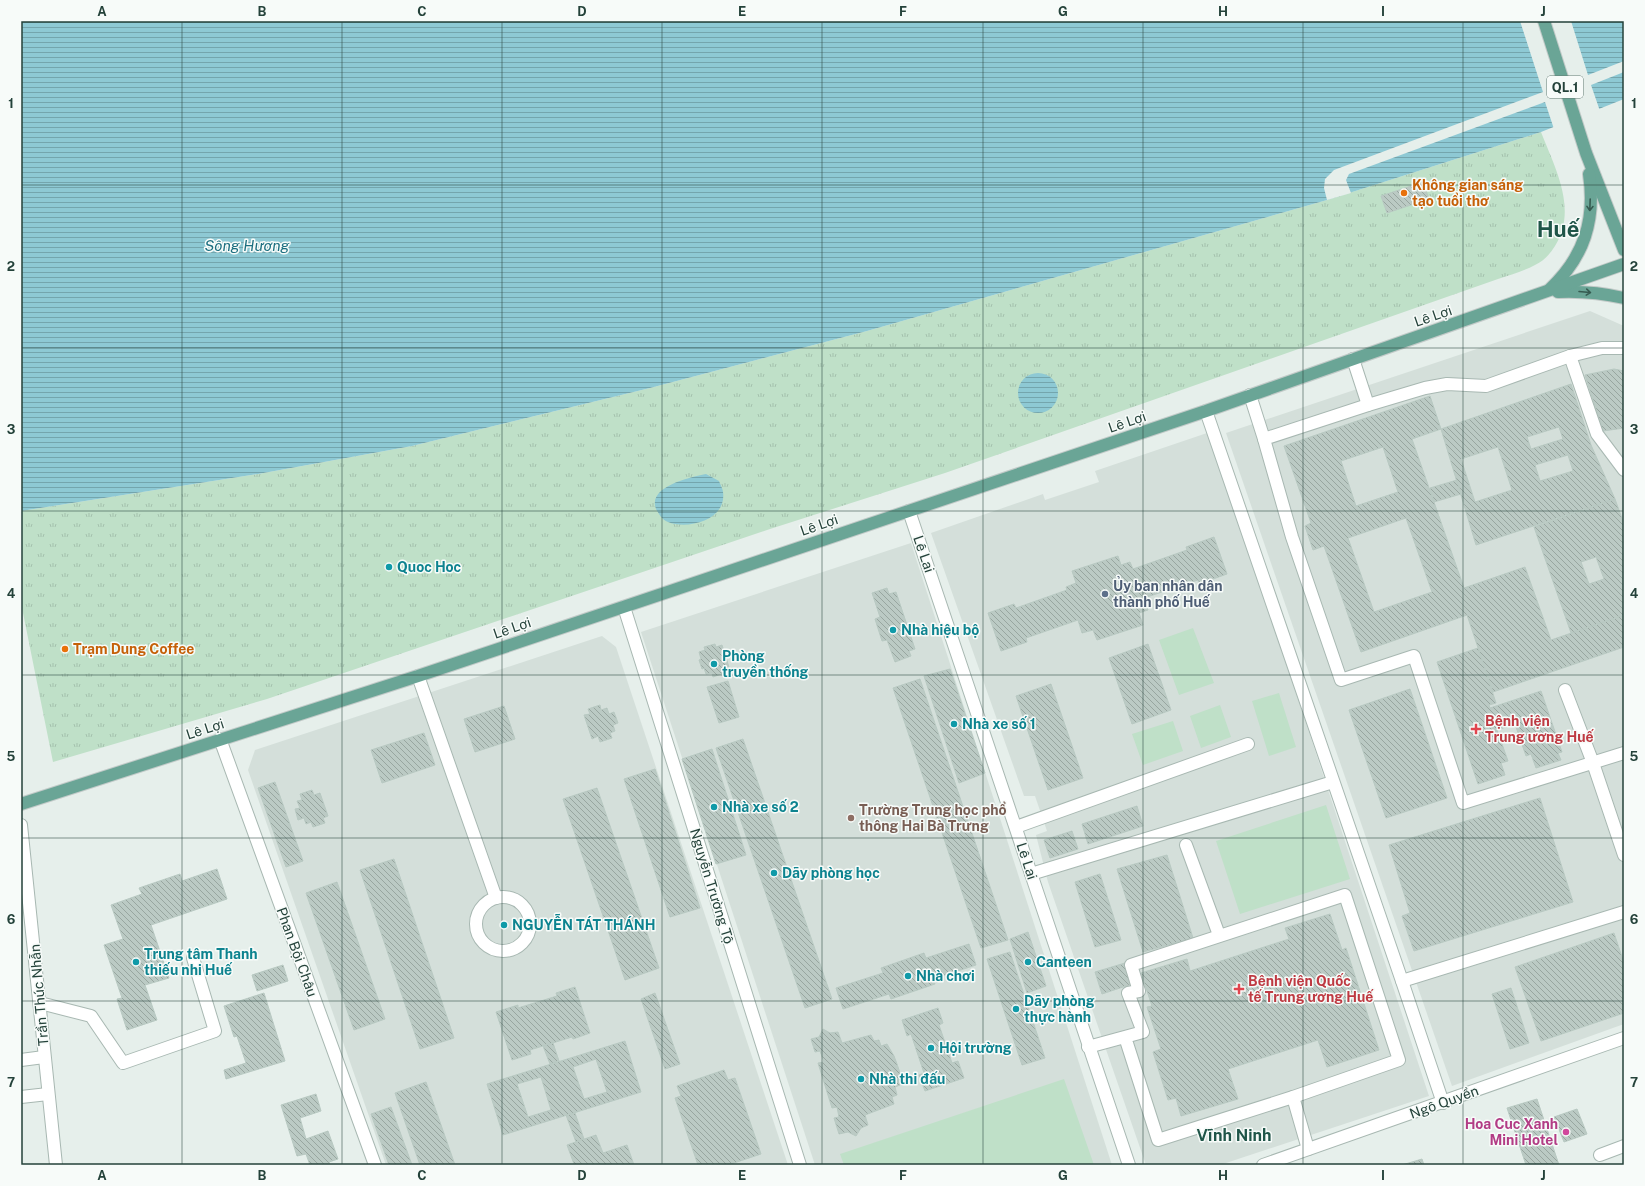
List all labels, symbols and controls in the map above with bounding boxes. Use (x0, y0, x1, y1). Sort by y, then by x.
text: A (97, 4, 107, 19)
text: B (258, 4, 267, 19)
text: C (417, 4, 427, 19)
text: D (577, 4, 587, 19)
text: E (738, 4, 746, 19)
text: F (899, 4, 907, 19)
text: G (1058, 4, 1068, 19)
text: H (1218, 4, 1228, 19)
text: I (1381, 4, 1385, 19)
text: J (1540, 4, 1546, 19)
road number: QL.1 (1547, 76, 1583, 98)
text: 1 (8, 96, 14, 111)
text: 1 (1631, 96, 1637, 111)
place label: Không gian sáng tạo tuổi thơ (1412, 177, 1523, 209)
marker: Không gian sáng tạo tuổi thơ (1399, 188, 1409, 198)
one-way arrow (1587, 198, 1594, 211)
district label: Huế (1537, 216, 1581, 242)
water label: Sông Hương (204, 237, 290, 254)
text: 2 (7, 259, 15, 274)
text: 2 (1630, 259, 1638, 274)
one-way arrow (1578, 289, 1591, 296)
street label: Lê Lợi (1412, 302, 1454, 330)
street label: Lê Lợi (1106, 408, 1148, 436)
text: 3 (7, 422, 16, 437)
text: 3 (1630, 422, 1639, 437)
street label: Lê Lợi (798, 511, 840, 539)
street label: Lê Lai (910, 533, 938, 575)
place label: Quoc Hoc (397, 559, 462, 575)
marker: Quoc Hoc (384, 562, 394, 572)
place label: Ủy ban nhân dân thành phố Huế (1113, 575, 1223, 610)
text: 4 (7, 586, 16, 601)
text: 4 (1630, 586, 1639, 601)
marker: Ủy ban nhân dân thành phố Huế (1100, 589, 1110, 599)
street label: Lê Lợi (491, 614, 533, 642)
place label: Nhà hiệu bộ (901, 622, 979, 638)
marker: Nhà hiệu bộ (888, 625, 898, 635)
place label: Trạm Dung Coffee (73, 641, 194, 657)
marker: Trạm Dung Coffee (60, 644, 70, 654)
place label: Phòng truyền thống (722, 648, 809, 680)
marker: Phòng truyền thống (709, 659, 719, 669)
place label: Bệnh viện Trung ương Huế (1485, 713, 1594, 745)
street label: Lê Lợi (184, 715, 226, 743)
place label: Nhà xe số 1 (962, 716, 1036, 732)
marker: Nhà xe số 1 (949, 719, 959, 729)
marker: Bệnh viện Trung ương Huế (1470, 723, 1482, 735)
text: 5 (7, 749, 16, 764)
text: 5 (1630, 749, 1639, 764)
place label: Nhà xe số 2 (722, 799, 799, 815)
place label: Trường Trung học phổ thông Hai Bà Trưng (859, 801, 1007, 834)
marker: Nhà xe số 2 (709, 802, 719, 812)
marker: Trường Trung học phổ thông Hai Bà Trưng (846, 813, 856, 823)
street label: Nguyễn Trường Tộ (687, 826, 737, 946)
street label: Lê Lai (1014, 840, 1040, 882)
place label: Dãy phòng học (782, 865, 880, 881)
marker: Dãy phòng học (769, 868, 779, 878)
street label: Phan Bội Châu (273, 905, 321, 999)
text: 6 (7, 912, 16, 927)
text: 6 (1630, 912, 1639, 927)
place label: NGUYỄN TÁT THÁNH (512, 913, 656, 933)
marker: NGUYỄN TÁT THÁNH (499, 920, 509, 930)
street label: Trần Thúc Nhẫn (27, 943, 51, 1047)
place label: Trung tâm Thanh thiếu nhi Huế (144, 946, 258, 978)
place label: Canteen (1036, 954, 1092, 970)
marker: Trung tâm Thanh thiếu nhi Huế (131, 957, 141, 967)
marker: Canteen (1023, 957, 1033, 967)
place label: Nhà chơi (916, 968, 975, 984)
marker: Nhà chơi (903, 971, 913, 981)
place label: Bệnh viện Quốc tế Trung ương Huế (1248, 973, 1374, 1005)
marker: Bệnh viện Quốc tế Trung ương Huế (1233, 983, 1245, 995)
place label: Dãy phòng thực hành (1024, 993, 1095, 1025)
marker: Dãy phòng thực hành (1011, 1004, 1021, 1014)
place label: Hội trường (939, 1040, 1012, 1056)
marker: Hội trường (926, 1043, 936, 1053)
place label: Nhà thi đấu (869, 1071, 945, 1087)
marker: Nhà thi đấu (856, 1074, 866, 1084)
text: 7 (7, 1075, 15, 1090)
text: 7 (1630, 1075, 1638, 1090)
street label: Ngô Quyền (1407, 1082, 1481, 1122)
place label: Hoa Cuc Xanh Mini Hotel (1465, 1116, 1558, 1148)
district label: Vĩnh Ninh (1197, 1126, 1271, 1145)
marker: Hoa Cuc Xanh Mini Hotel (1561, 1127, 1571, 1137)
text: A (97, 1168, 107, 1183)
text: B (258, 1168, 267, 1183)
text: C (417, 1168, 427, 1183)
text: D (577, 1168, 587, 1183)
text: E (738, 1168, 746, 1183)
text: F (899, 1168, 907, 1183)
text: G (1058, 1168, 1068, 1183)
text: H (1218, 1168, 1228, 1183)
text: I (1381, 1168, 1385, 1183)
text: J (1540, 1168, 1546, 1183)

